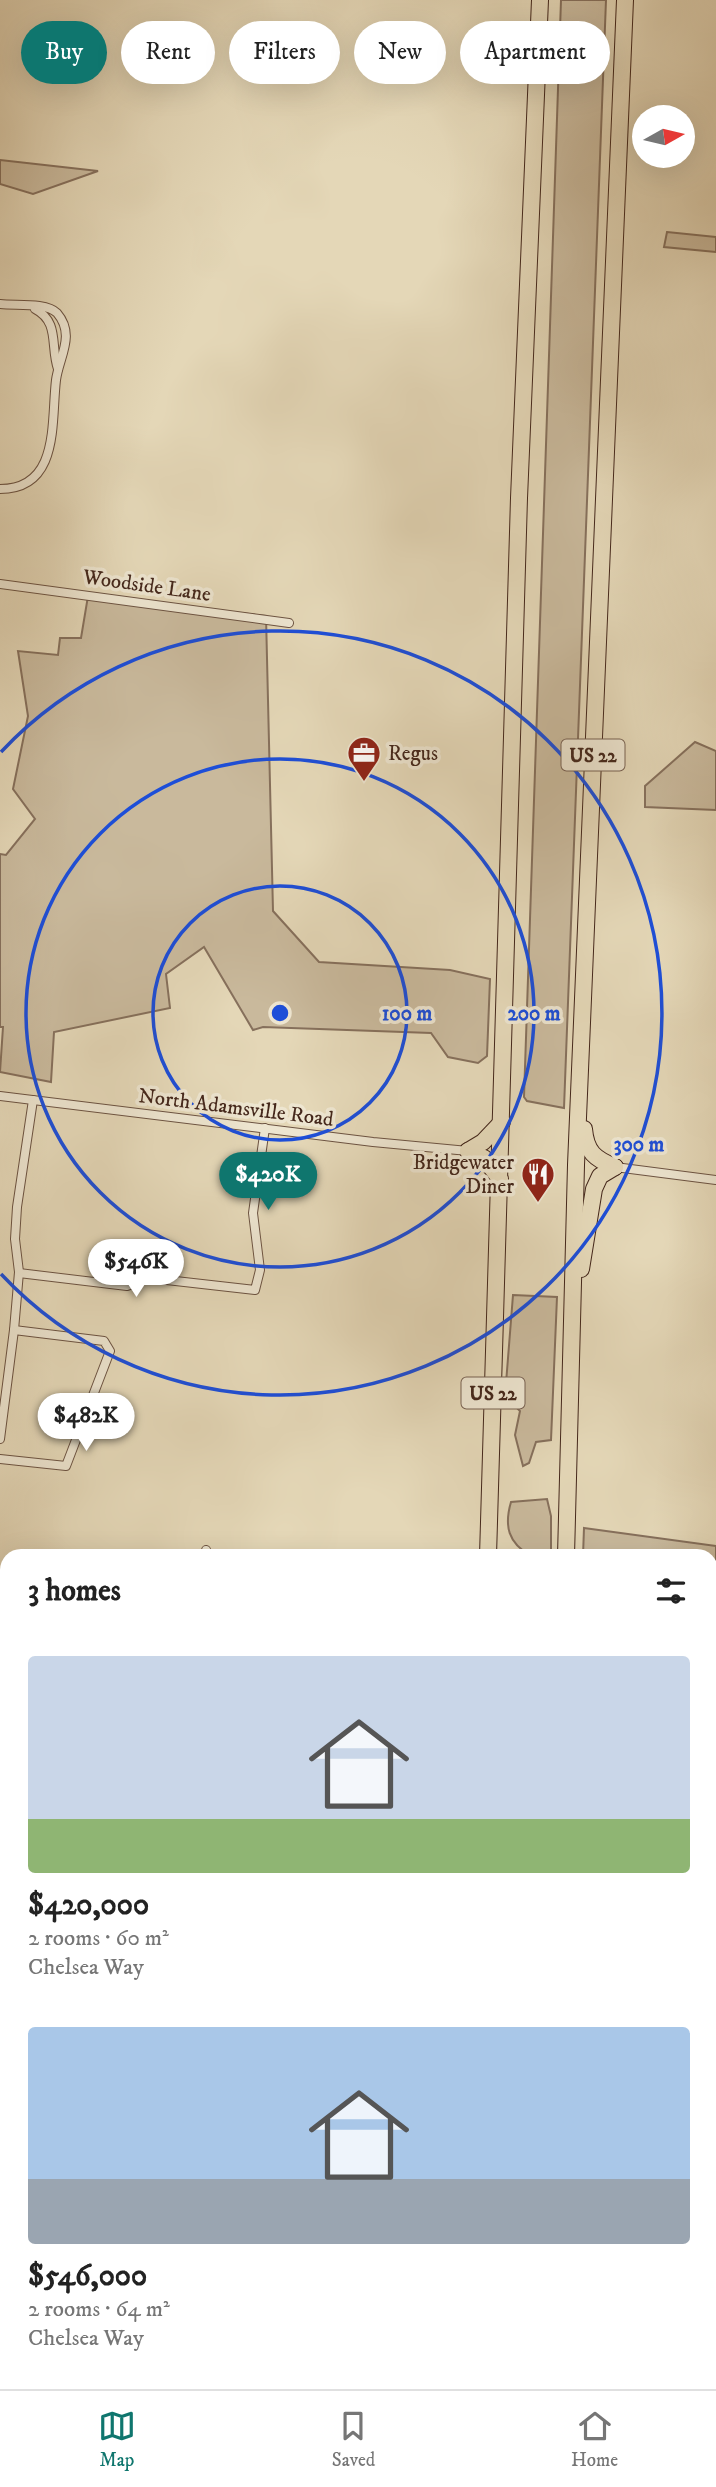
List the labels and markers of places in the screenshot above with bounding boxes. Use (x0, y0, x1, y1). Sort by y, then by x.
office icon: Regus (345, 734, 383, 783)
place label: Regus (388, 741, 438, 767)
centre of rings (268, 1001, 292, 1025)
place label: Bridgewater Diner (413, 1150, 514, 1200)
pin: $420K (219, 1152, 317, 1212)
restaurant icon: Bridgewater Diner (519, 1155, 557, 1204)
pin: $546K (87, 1240, 185, 1299)
pin: $482K (37, 1394, 135, 1453)

